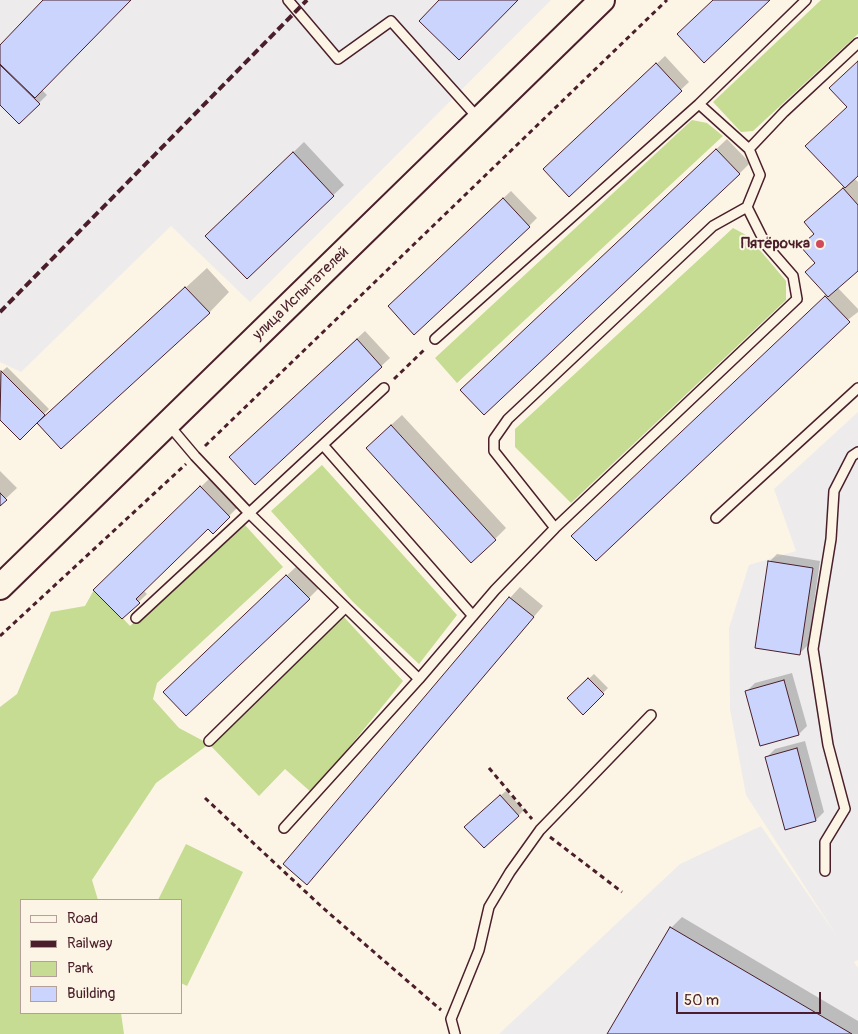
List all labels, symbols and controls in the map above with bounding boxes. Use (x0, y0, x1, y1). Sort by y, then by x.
place label: Пятёрочка (741, 235, 810, 253)
marker: Пятёрочка (814, 238, 826, 250)
street label: улица Испытателей (249, 244, 353, 344)
legend (20, 899, 182, 1014)
text: Road (67, 909, 98, 928)
text: Railway (67, 934, 112, 953)
text: Park (67, 959, 93, 978)
scale bar (678, 982, 823, 1014)
text: Building (67, 984, 115, 1003)
text: 50 m (684, 991, 719, 1010)

